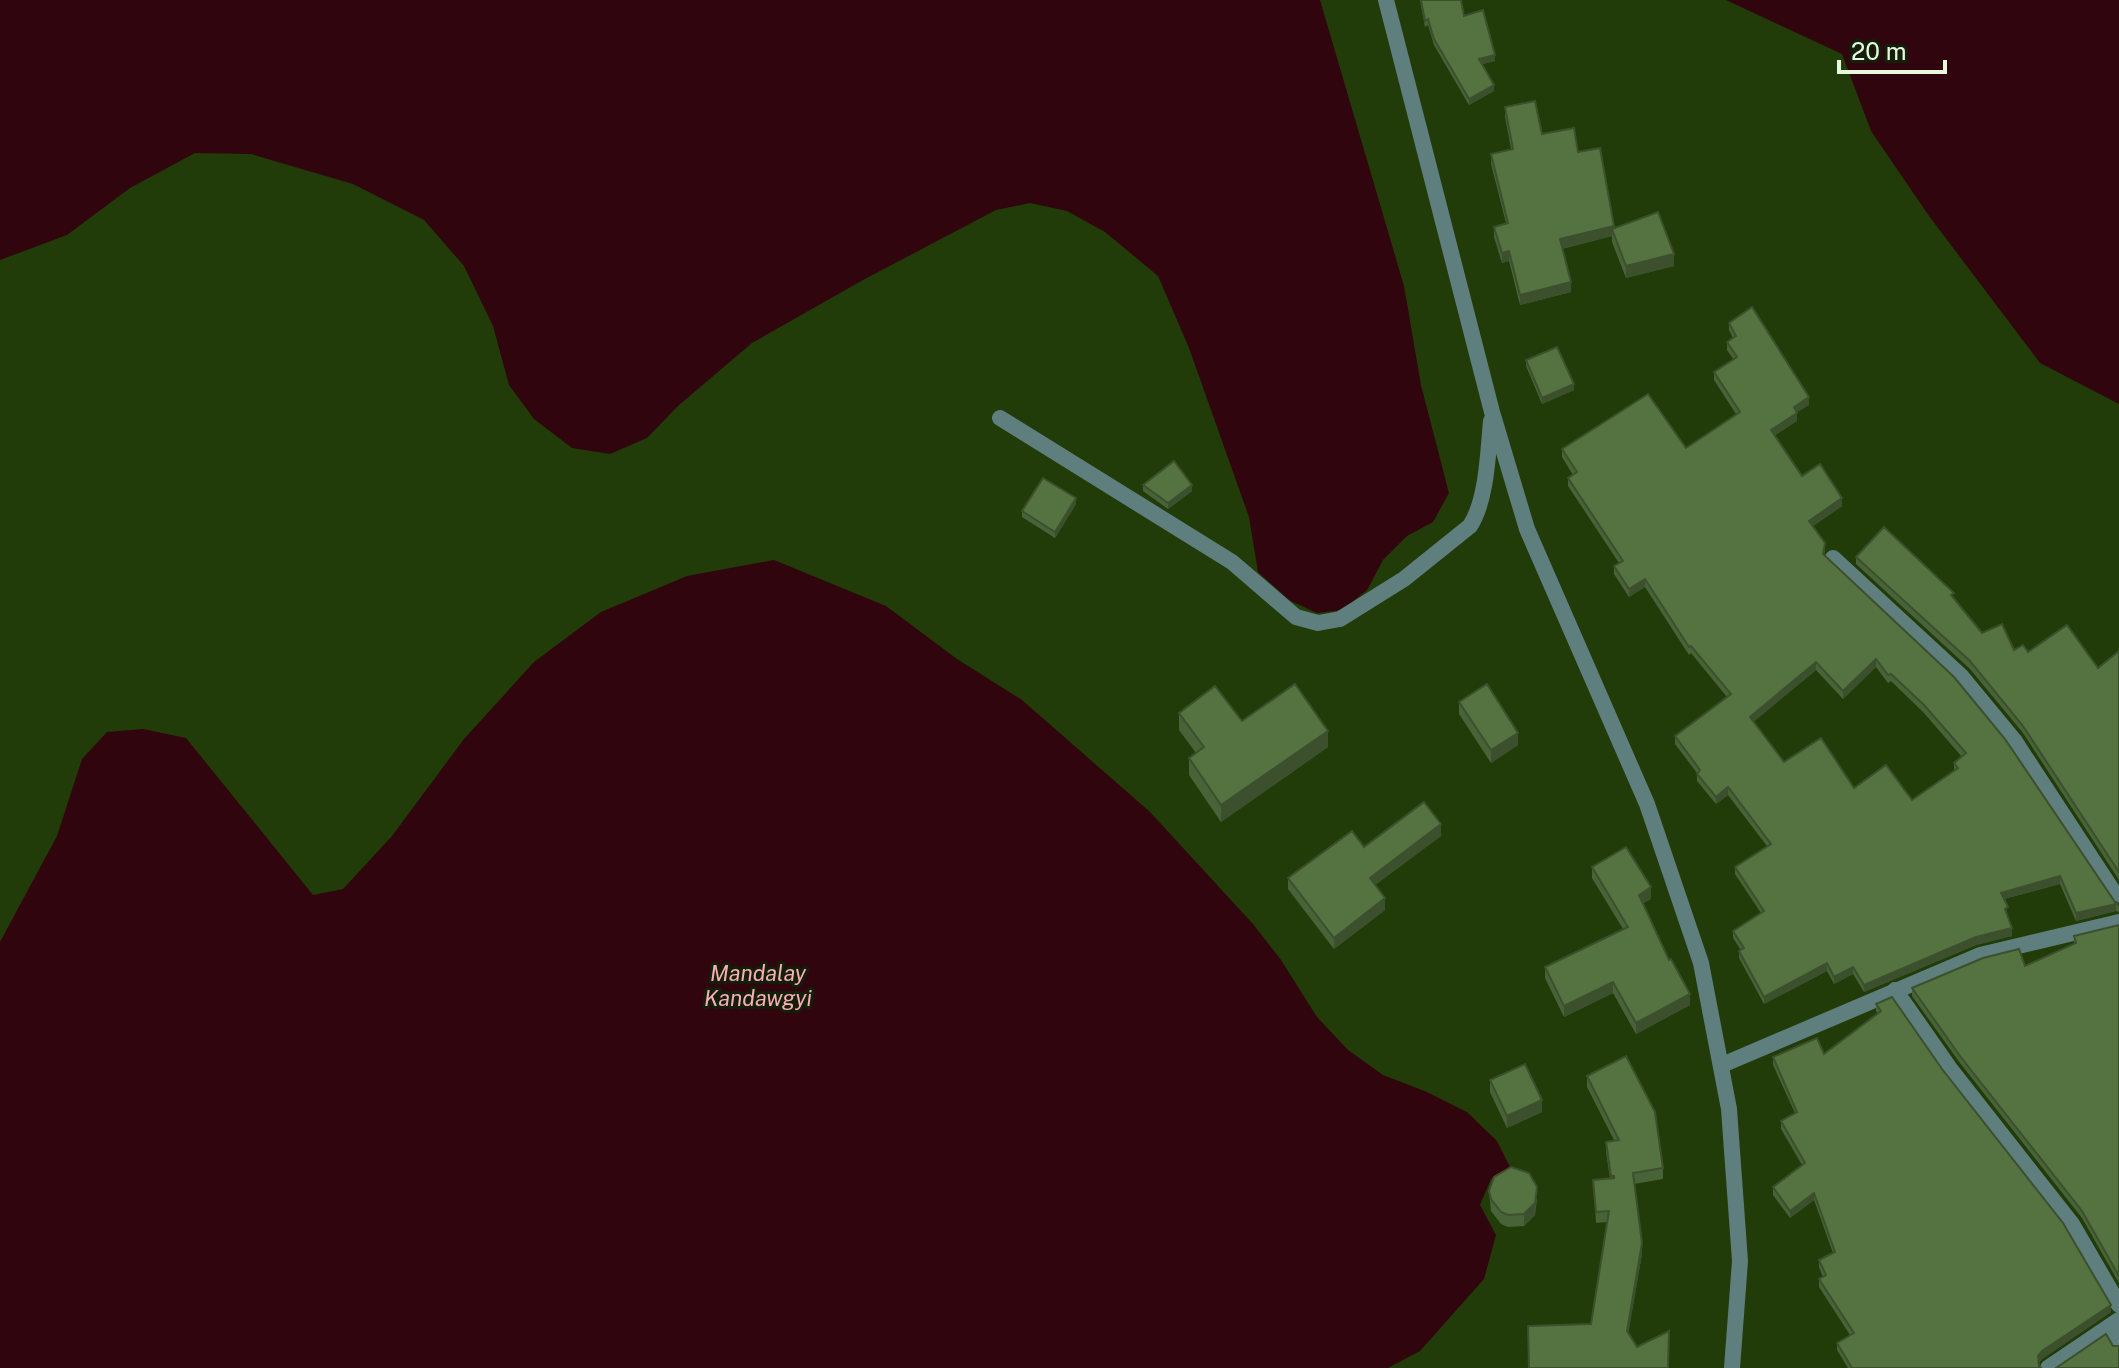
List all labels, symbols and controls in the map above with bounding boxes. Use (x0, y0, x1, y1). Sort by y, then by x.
scale bar (1839, 24, 1945, 74)
text: 20 m (1851, 37, 1907, 65)
water label: Mandalay Kandawgyi (704, 960, 813, 1011)

